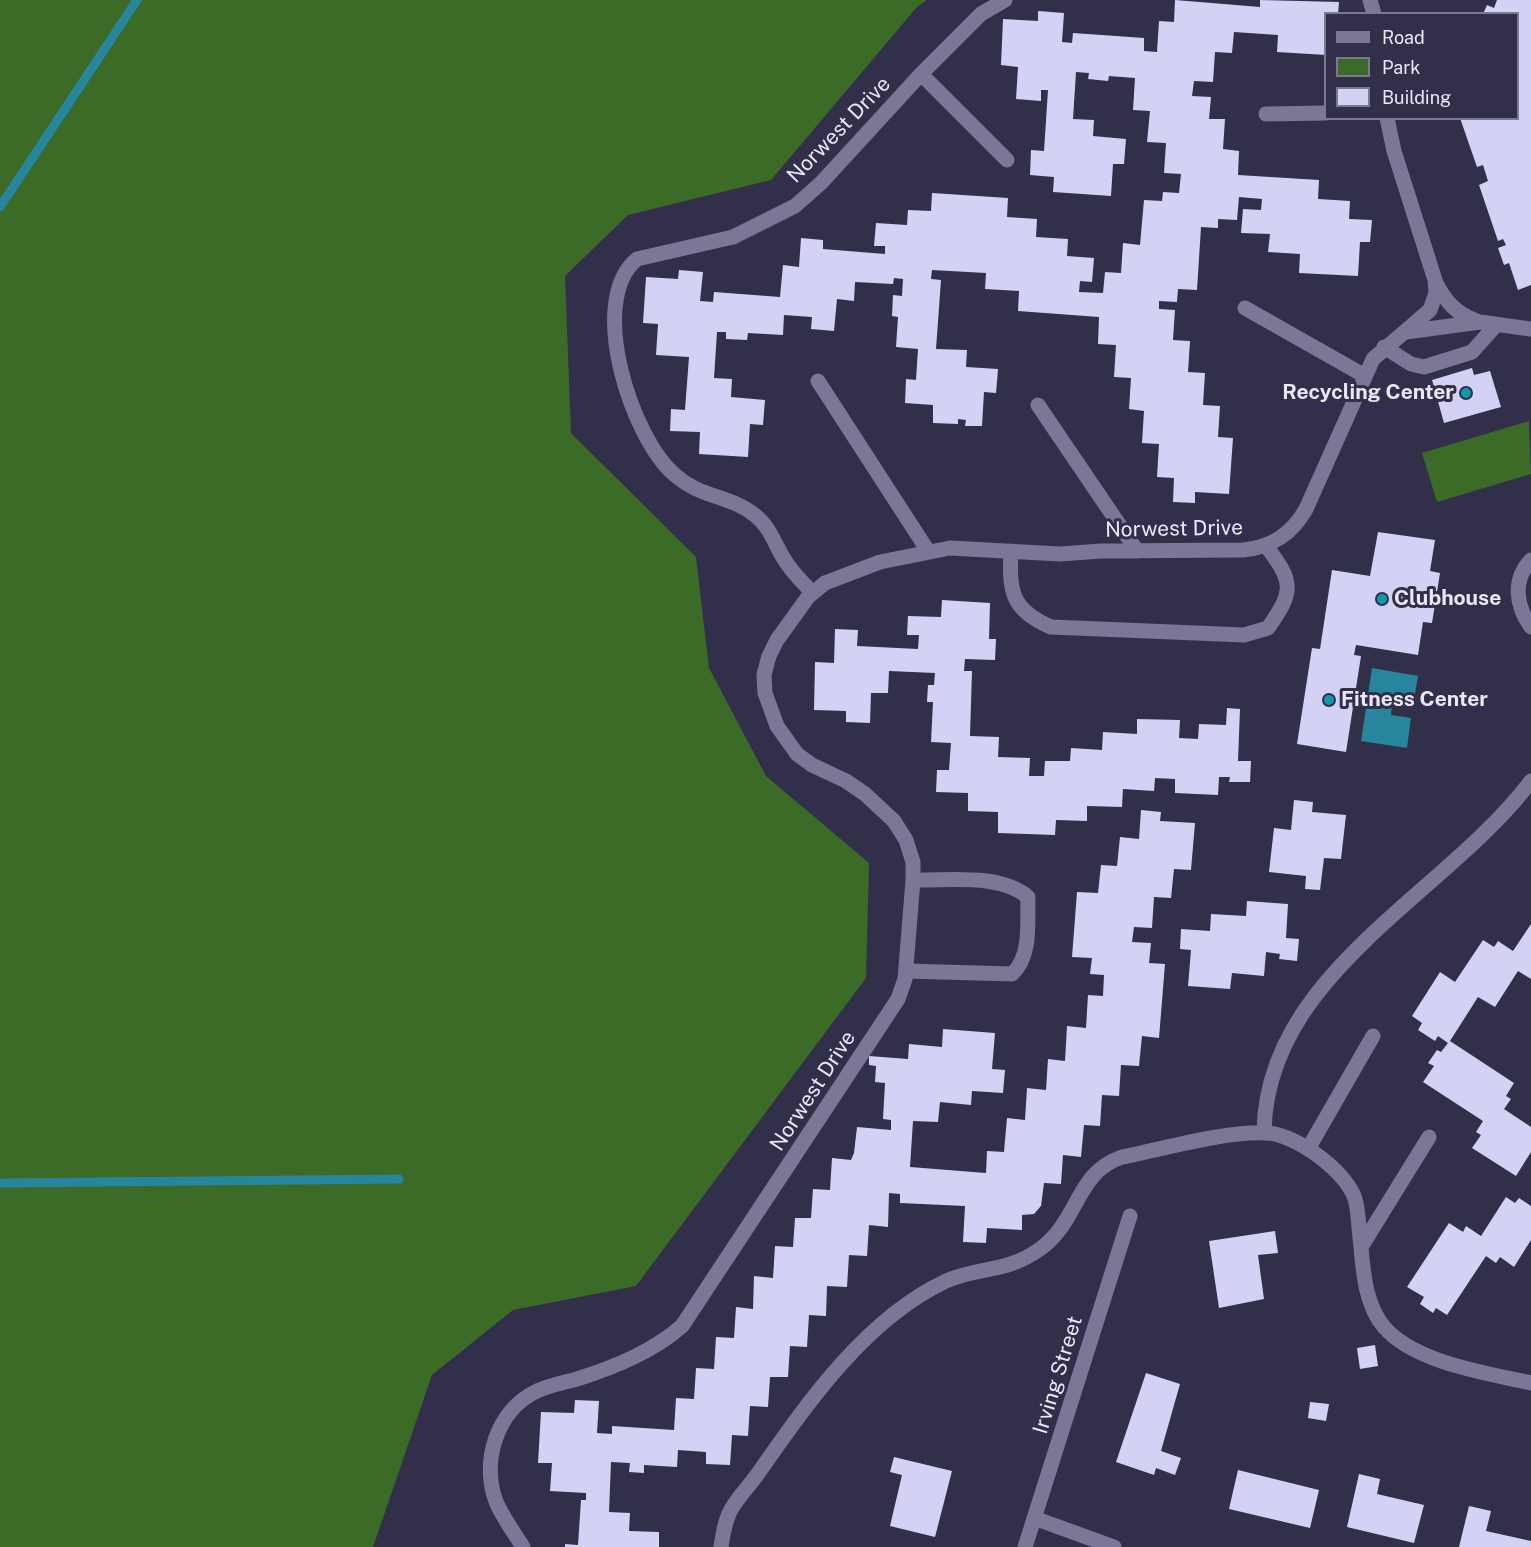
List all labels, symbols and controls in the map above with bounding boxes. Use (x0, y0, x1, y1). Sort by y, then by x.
legend (1324, 12, 1519, 120)
text: Road (1382, 27, 1425, 48)
text: Park (1382, 57, 1420, 78)
street label: Norwest Drive (782, 72, 896, 188)
text: Building (1382, 87, 1451, 108)
place label: Recycling Center (1282, 380, 1454, 406)
marker: Recycling Center (1459, 386, 1473, 400)
street label: Norwest Drive (1105, 515, 1243, 543)
place label: Clubhouse (1394, 586, 1501, 612)
marker: Clubhouse (1375, 592, 1389, 606)
place label: Fitness Center (1341, 687, 1488, 713)
marker: Fitness Center (1322, 693, 1336, 707)
street label: Norwest Drive (765, 1026, 861, 1156)
street label: Irving Street (1028, 1313, 1088, 1437)

